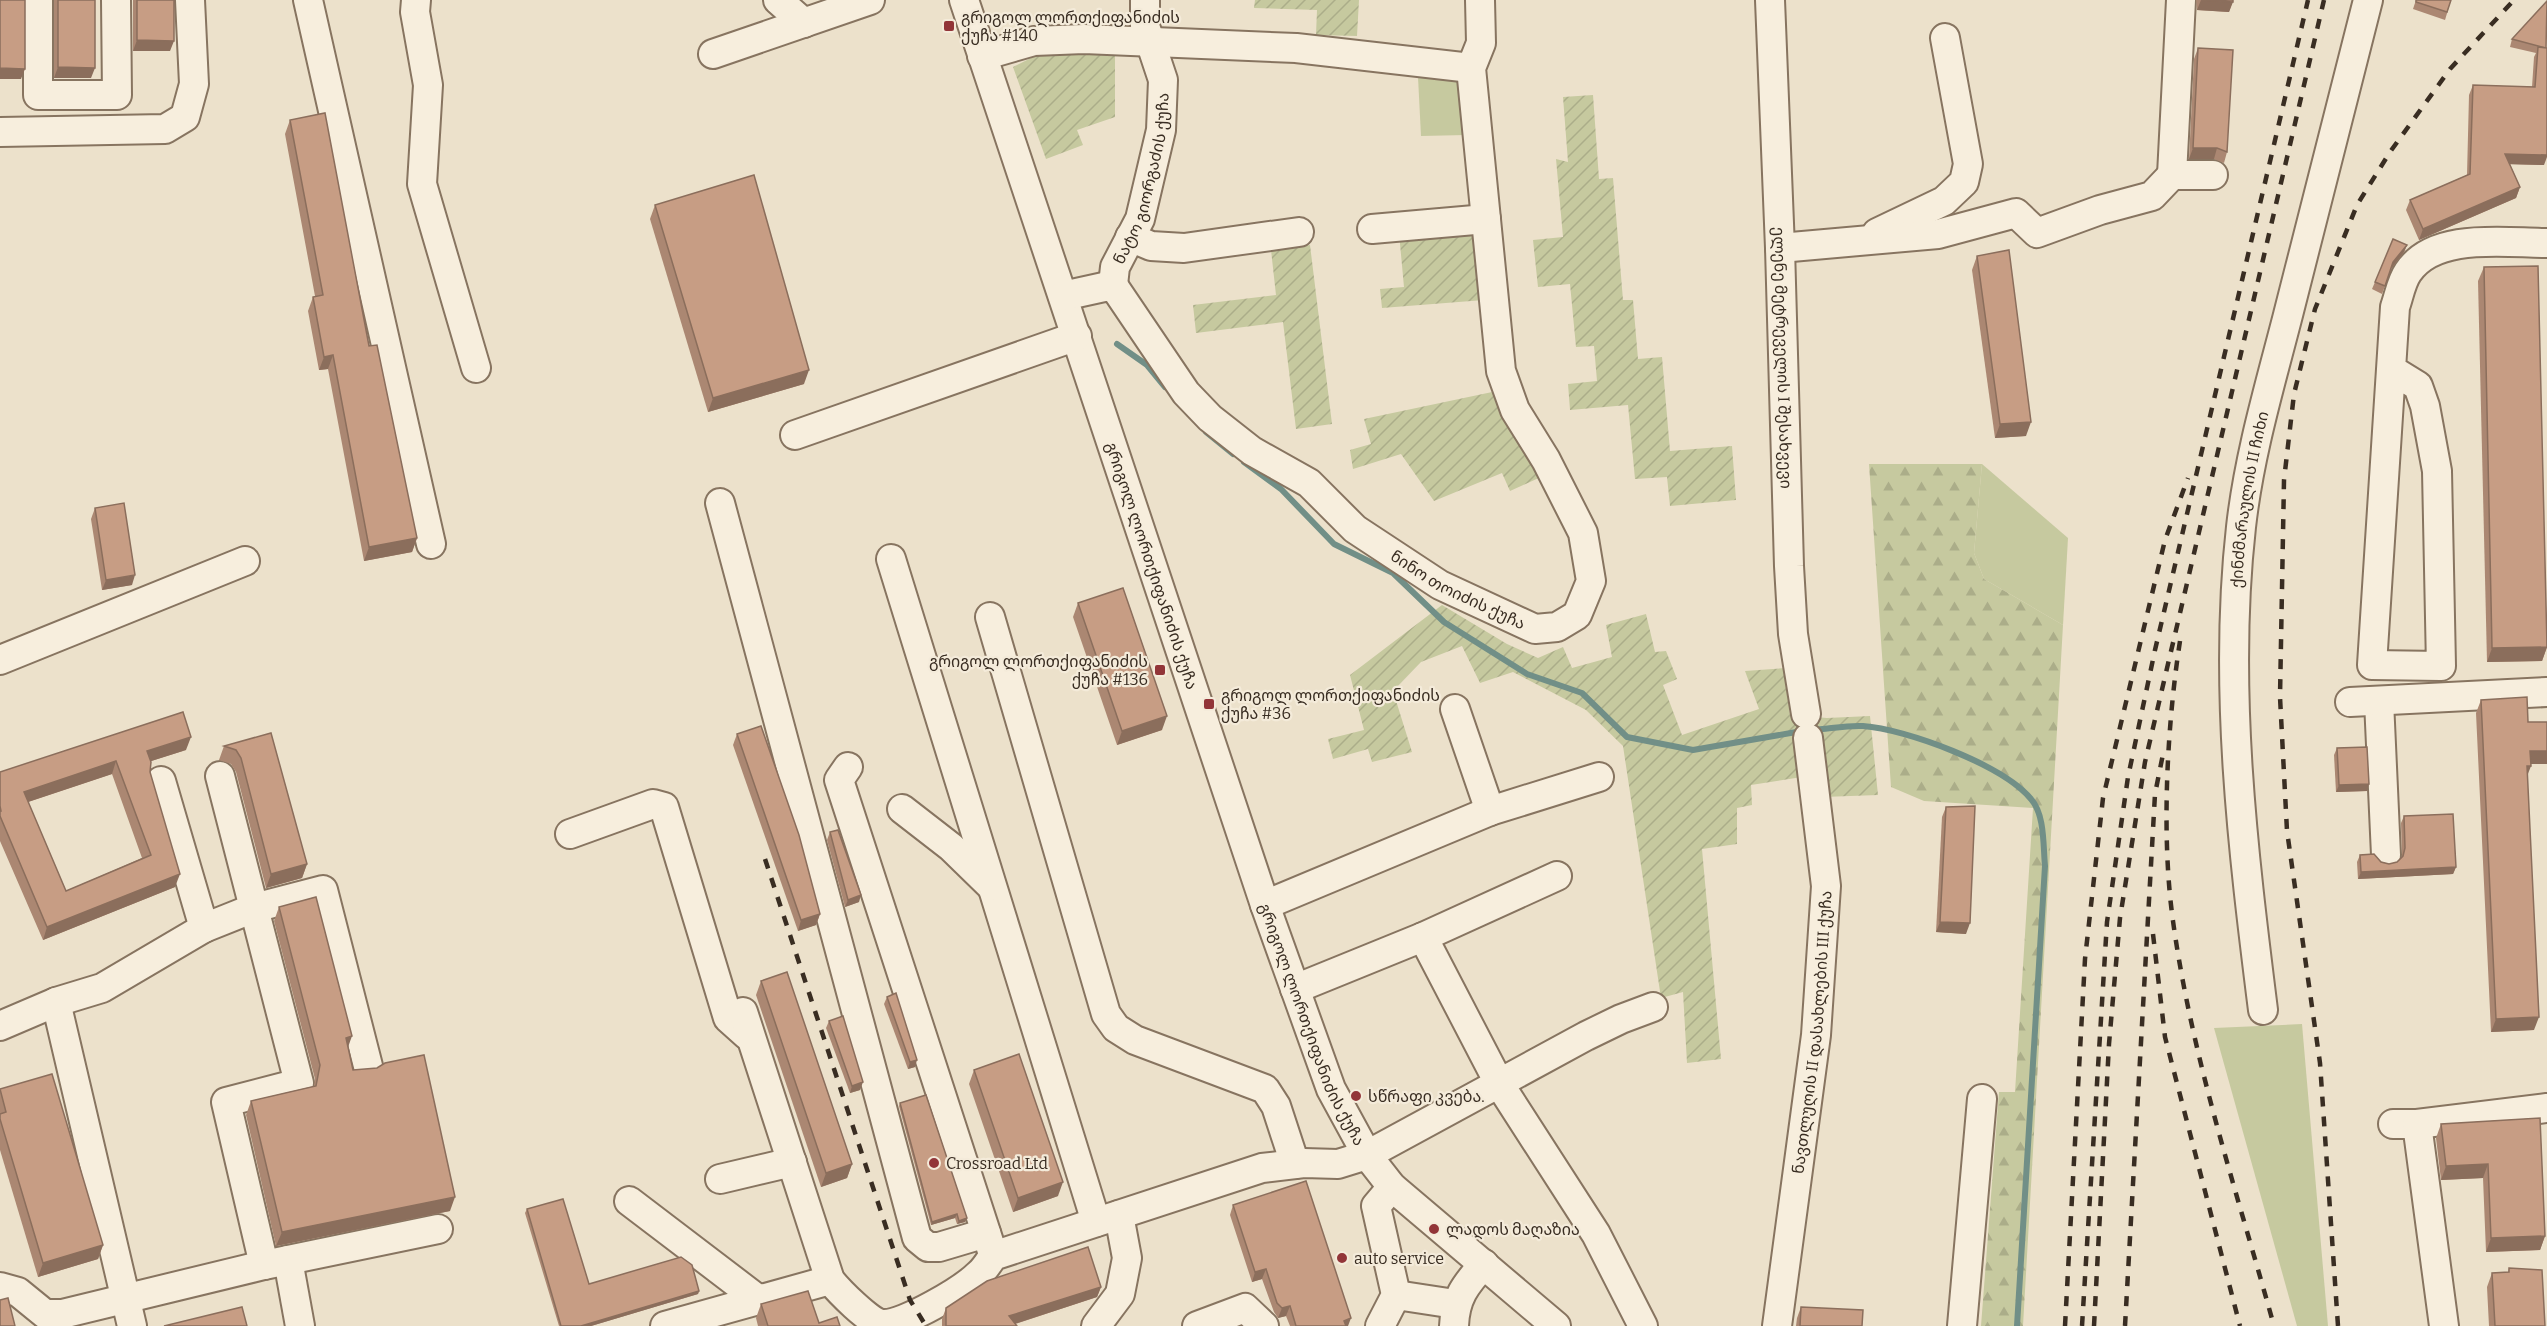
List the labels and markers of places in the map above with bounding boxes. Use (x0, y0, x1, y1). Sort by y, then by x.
place label: გრიგოლ ლორთქიფანიძის ქუჩა #140 (961, 8, 1180, 45)
marker: გრიგოლ ლორთქიფანიძის ქუჩა #140 (942, 19, 956, 33)
place label: გრიგოლ ლორთქიფანიძის ქუჩა #136 (929, 652, 1148, 689)
marker: გრიგოლ ლორთქიფანიძის ქუჩა #136 (1153, 663, 1167, 677)
place label: გრიგოლ ლორთქიფანიძის ქუჩა #36 (1221, 686, 1440, 723)
marker: გრიგოლ ლორთქიფანიძის ქუჩა #36 (1202, 697, 1216, 711)
place label: სწრაფი კვება. (1368, 1087, 1485, 1106)
marker: სწრაფი კვება. (1349, 1089, 1363, 1103)
place label: Crossroad Ltd (946, 1154, 1048, 1173)
marker: Crossroad Ltd (927, 1156, 941, 1170)
place label: ლადოს მაღაზია (1446, 1220, 1580, 1240)
marker: ლადოს მაღაზია (1427, 1222, 1441, 1236)
place label: auto service (1354, 1249, 1444, 1268)
marker: auto service (1335, 1251, 1349, 1265)

